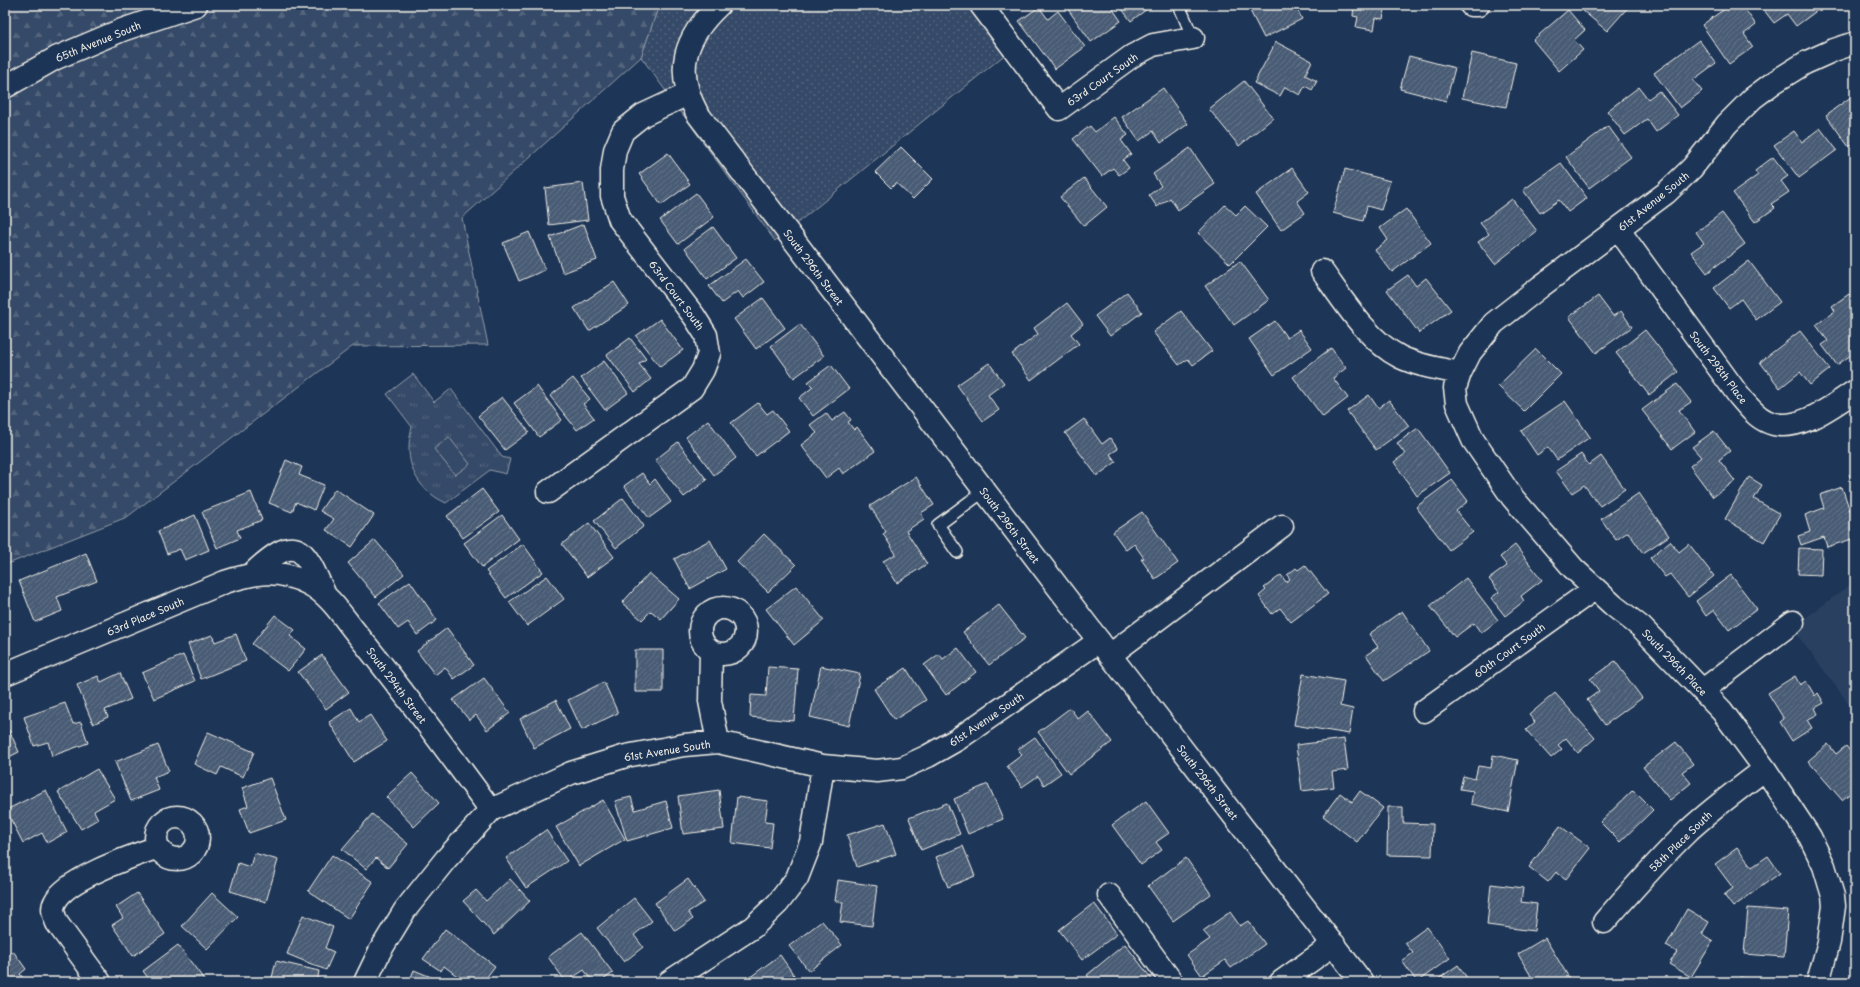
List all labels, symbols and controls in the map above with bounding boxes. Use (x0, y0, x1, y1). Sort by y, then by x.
street label: 65th Avenue South (53, 17, 143, 65)
street label: 63rd Court South (1063, 49, 1141, 109)
street label: 61st Avenue South (1614, 167, 1692, 234)
street label: South 296th Street (780, 226, 848, 308)
street label: 63rd Court South (646, 257, 708, 333)
street label: South 298th Place (1687, 328, 1751, 406)
street label: South 296th Street (976, 484, 1044, 566)
street label: 63rd Place South (104, 593, 186, 639)
street label: 60th Court South (1470, 619, 1548, 681)
street label: South 296th Place (1639, 625, 1711, 699)
street label: South 294th Street (363, 644, 431, 726)
street label: 61st Avenue South (945, 688, 1027, 750)
street label: 61st Avenue South (623, 736, 712, 764)
street label: South 296th Street (1174, 741, 1242, 823)
street label: 58th Place South (1645, 807, 1715, 875)

